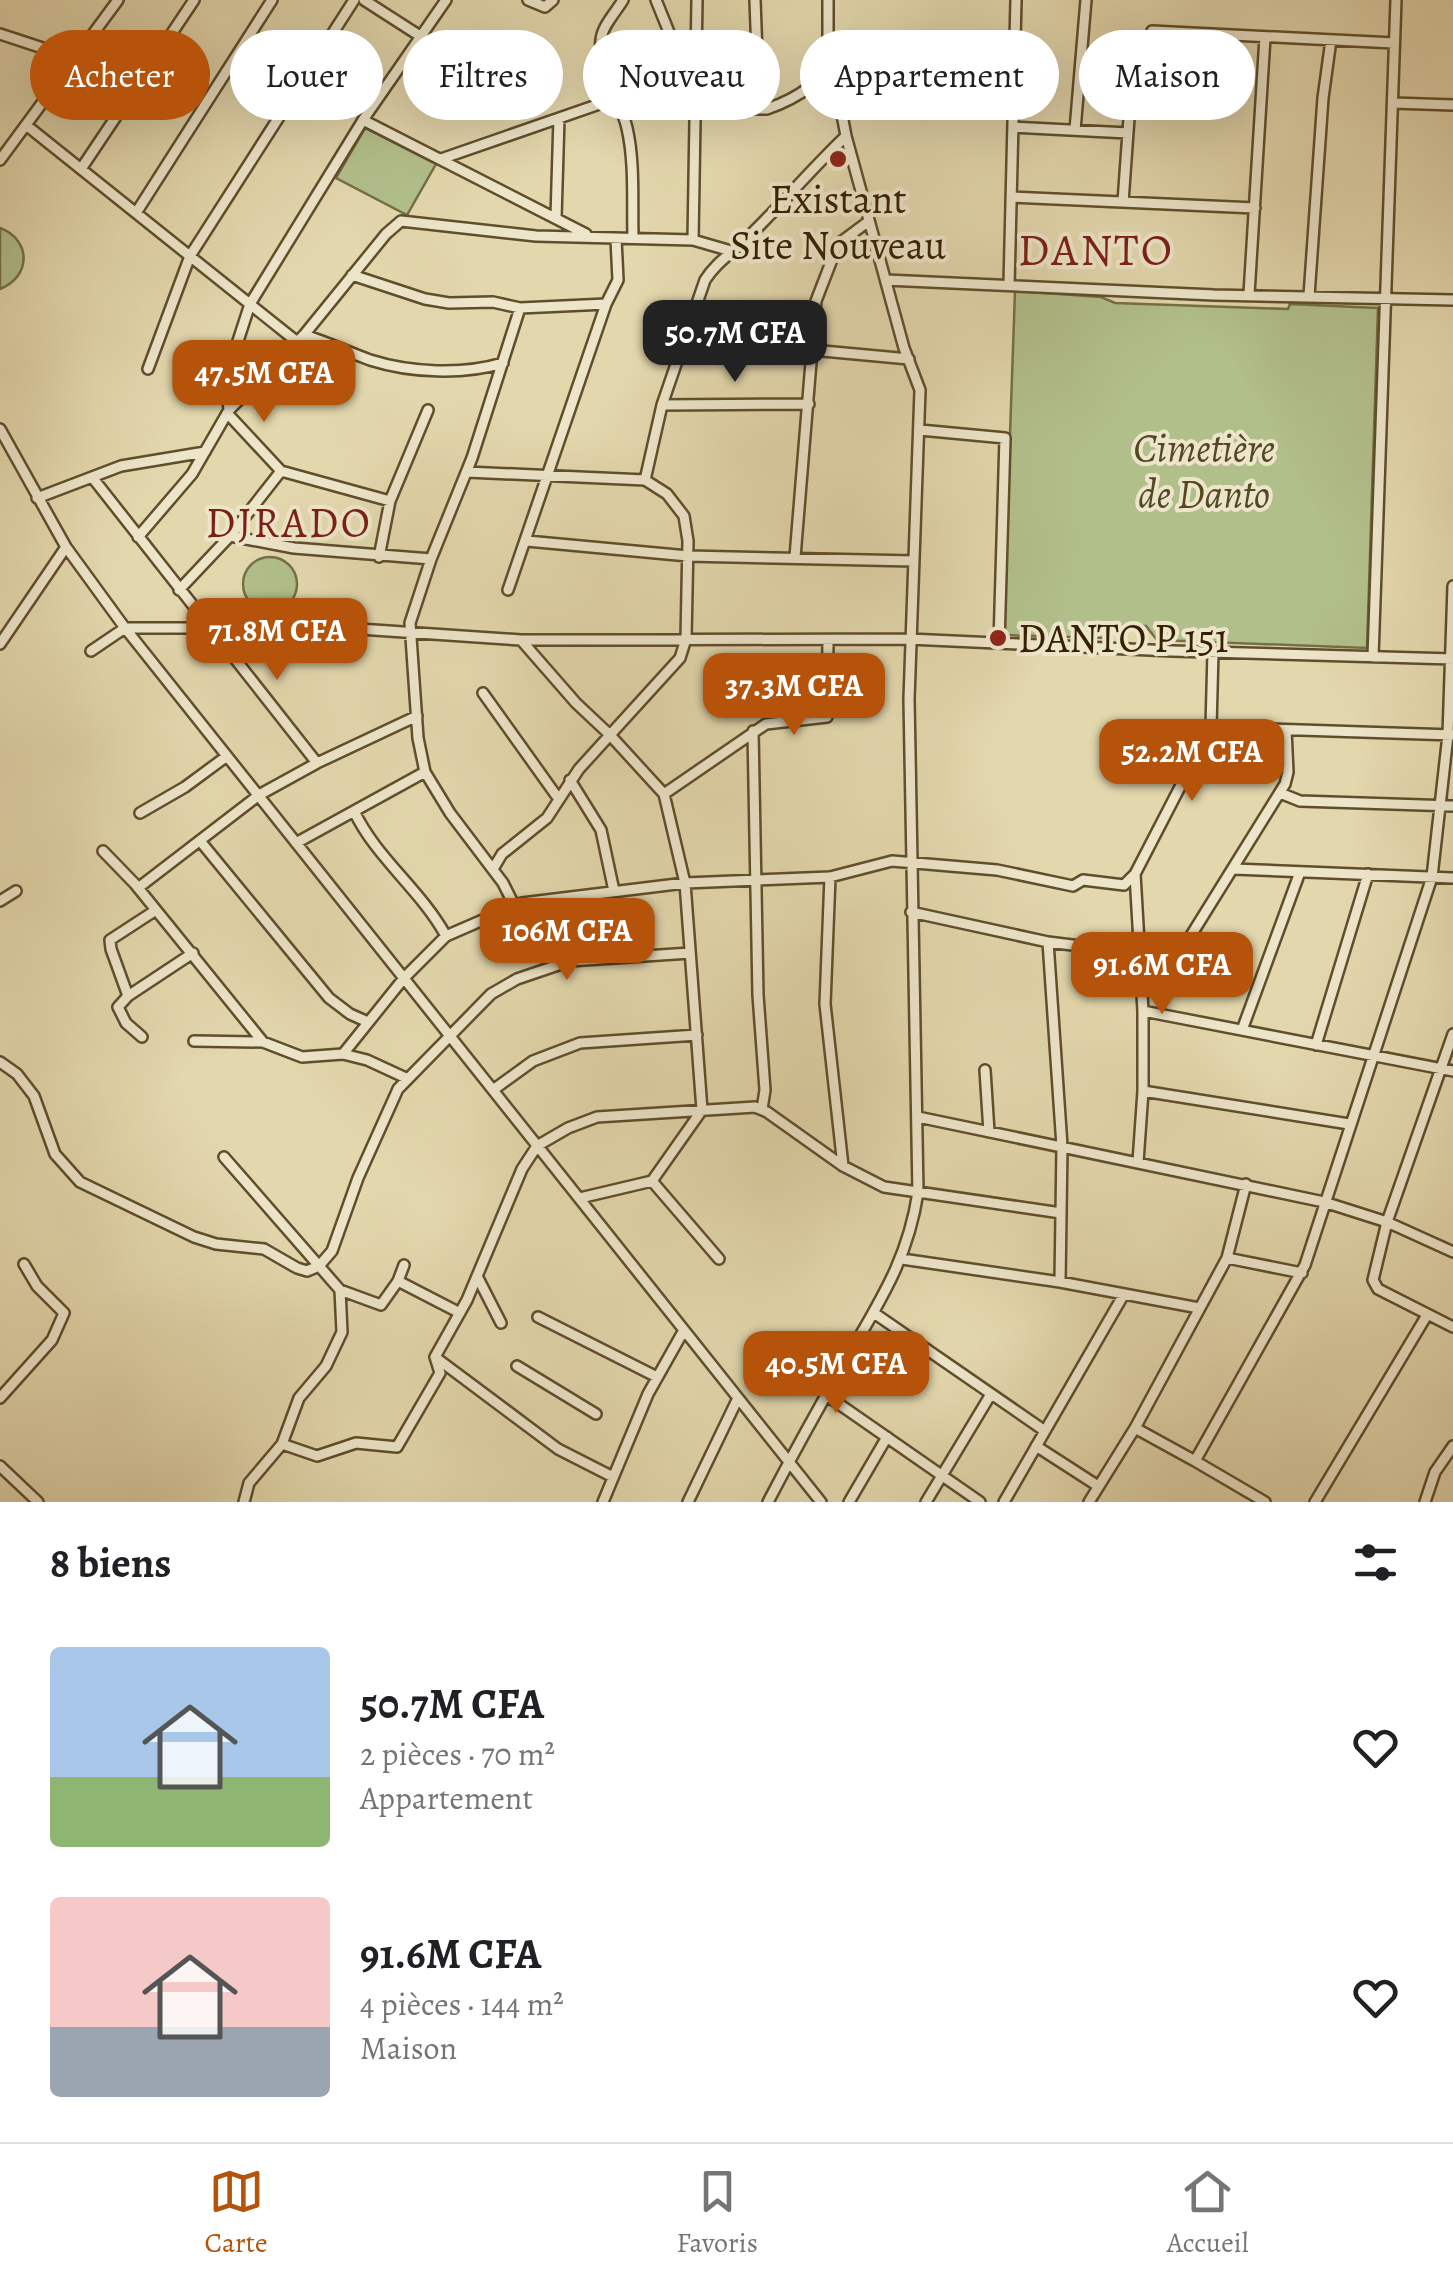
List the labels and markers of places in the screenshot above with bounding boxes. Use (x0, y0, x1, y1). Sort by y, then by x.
marker: Existant Site Nouveau (827, 148, 849, 170)
place label: Existant Site Nouveau (730, 172, 946, 273)
pin: 50.7M CFA (621, 300, 849, 385)
pin: 47.5M CFA (150, 340, 378, 425)
pin: 71.8M CFA (163, 598, 391, 683)
place label: DANTO P 151 (1018, 611, 1229, 666)
marker: DANTO P 151 (987, 627, 1009, 649)
pin: 37.3M CFA (680, 653, 908, 738)
pin: 52.2M CFA (1078, 719, 1306, 804)
pin: 106M CFA (464, 898, 670, 983)
pin: 91.6M CFA (1048, 932, 1276, 1017)
pin: 40.5M CFA (722, 1331, 950, 1416)

